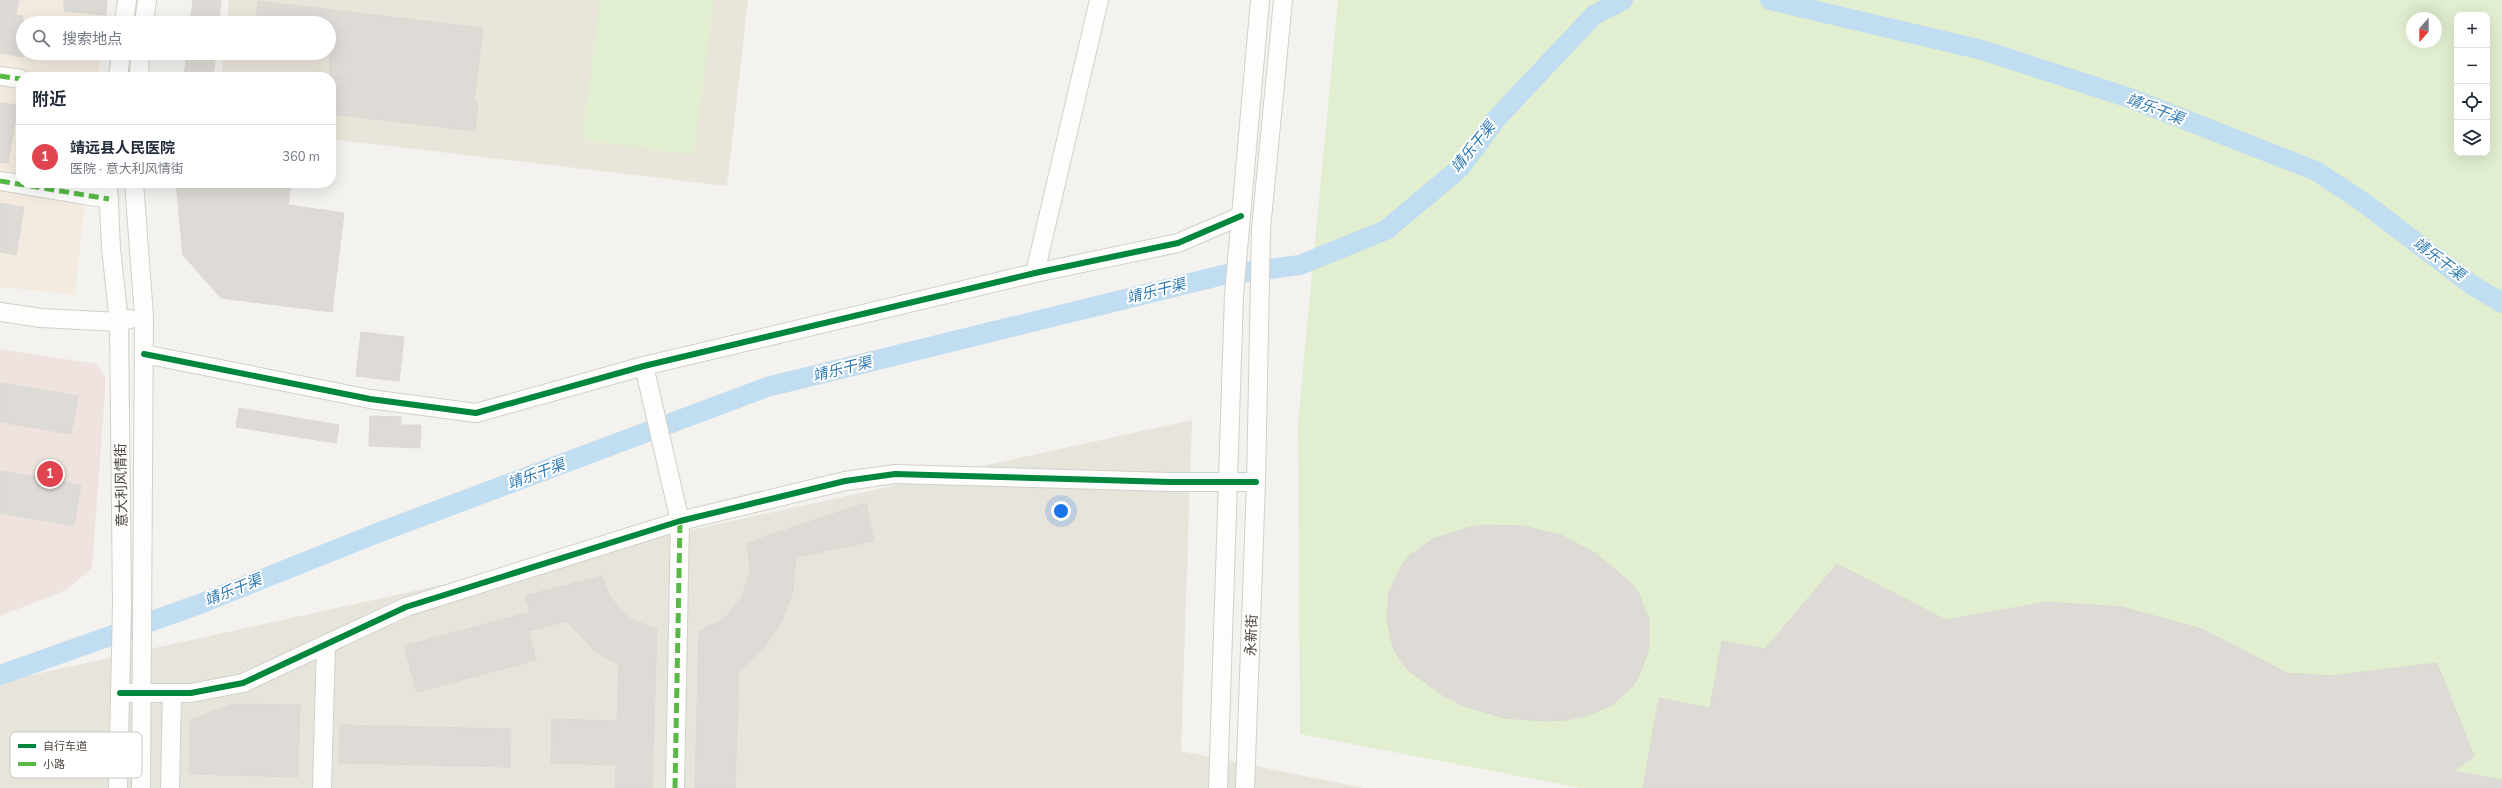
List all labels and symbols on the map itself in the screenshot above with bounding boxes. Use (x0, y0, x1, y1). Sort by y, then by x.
north arrow (2406, 12, 2442, 48)
water label: 靖乐干渠 (2123, 89, 2188, 130)
water label: 靖乐干渠 (1446, 116, 1501, 177)
water label: 靖乐干渠 (2409, 233, 2471, 286)
water label: 靖乐干渠 (1124, 274, 1189, 308)
water label: 靖乐干渠 (810, 352, 875, 386)
street label: 意大利风情街 (111, 443, 132, 527)
water label: 靖乐干渠 (504, 454, 569, 494)
pin: 1 (37, 459, 63, 489)
your location (1051, 501, 1071, 521)
water label: 靖乐干渠 (201, 569, 266, 611)
street label: 永新街 (1241, 614, 1262, 656)
legend (10, 732, 142, 778)
text: 自行车道 (43, 739, 87, 754)
text: 小路 (43, 757, 65, 772)

